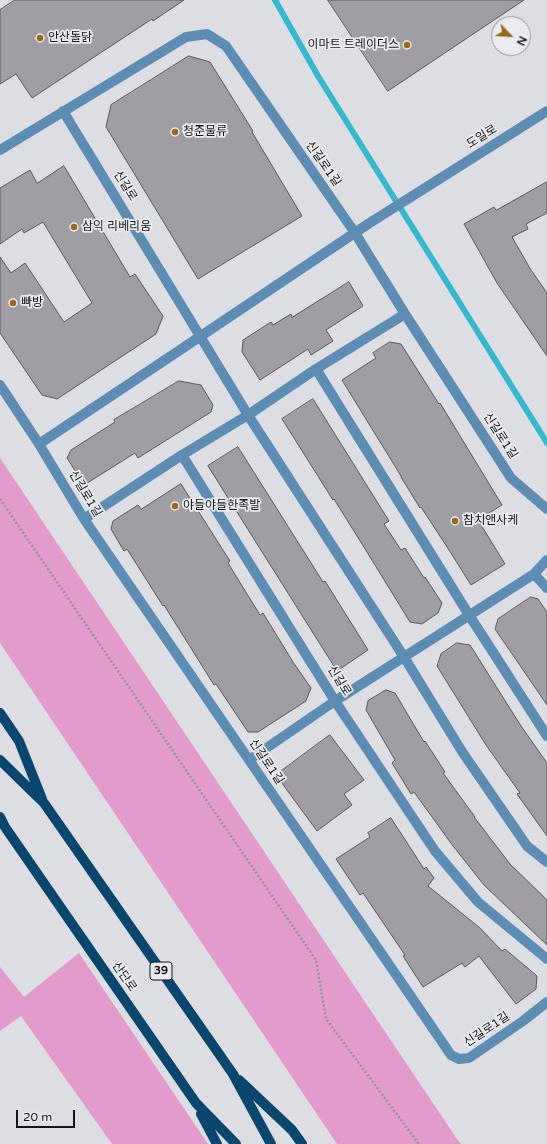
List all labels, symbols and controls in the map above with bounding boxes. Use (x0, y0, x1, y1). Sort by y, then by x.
north arrow (491, 16, 531, 56)
place label: 안산돌닭 (48, 31, 92, 45)
marker: 안산돌닭 (35, 33, 45, 43)
text: N (514, 34, 529, 48)
place label: 이마트 트레이더스 (308, 38, 399, 52)
marker: 이마트 트레이더스 (402, 40, 412, 50)
street label: 도일로 (464, 122, 500, 152)
place label: 청준물류 (183, 125, 227, 139)
marker: 청준물류 (170, 127, 180, 137)
street label: 신길로1길 (302, 139, 344, 189)
street label: 신길로 (110, 168, 140, 204)
place label: 삼익 리베리움 (82, 220, 151, 234)
marker: 삼익 리베리움 (69, 222, 79, 232)
place label: 빠방 (21, 296, 43, 310)
marker: 빠방 (8, 298, 18, 308)
street label: 신길로1길 (480, 410, 520, 462)
street label: 신길로1길 (66, 468, 104, 520)
place label: 야들야들한족발 (183, 499, 260, 513)
marker: 야들야들한족발 (170, 501, 180, 511)
place label: 참치앤사케 (463, 514, 518, 528)
marker: 참치앤사케 (450, 516, 460, 526)
street label: 신길로 (324, 663, 354, 699)
street label: 신길로1길 (246, 737, 286, 787)
street label: 산단로 (109, 959, 139, 995)
road number: 39 (150, 962, 172, 980)
street label: 신길로1길 (462, 1010, 512, 1050)
scale bar (18, 1102, 77, 1128)
text: 20 m (23, 1110, 52, 1124)

